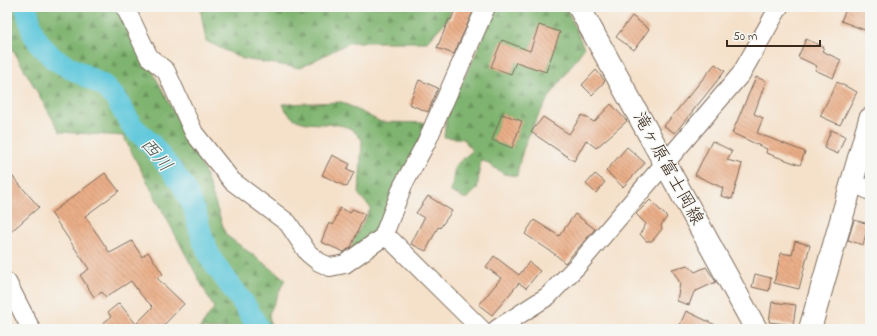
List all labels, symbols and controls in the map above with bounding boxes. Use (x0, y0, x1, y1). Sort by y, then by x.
scale bar (727, 22, 820, 48)
text: 50 m (733, 28, 757, 46)
street label: 滝ヶ原富士岡線 (625, 108, 709, 230)
water label: 西川 (133, 132, 178, 179)

